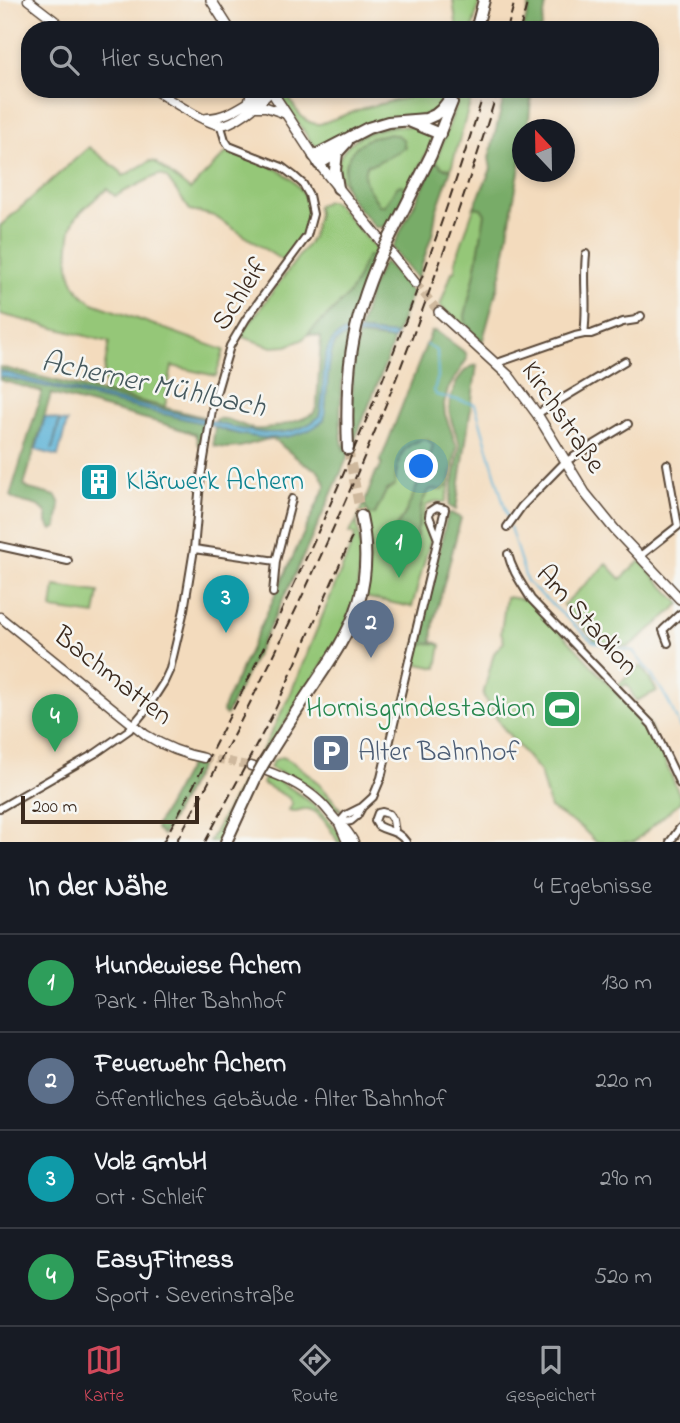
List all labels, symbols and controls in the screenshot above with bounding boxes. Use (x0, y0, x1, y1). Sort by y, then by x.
search box (21, 21, 659, 98)
icon: search (45, 41, 83, 79)
text: Hier suchen (101, 41, 223, 79)
north arrow (512, 119, 575, 182)
street label: Schleif (202, 251, 280, 339)
water label: Acherner Mühlbach (37, 341, 270, 431)
street label: Kirchstraße (509, 354, 615, 483)
your location (404, 449, 438, 483)
building icon: Klärwerk Achern (78, 461, 120, 503)
place label: Klärwerk Achern (126, 462, 304, 503)
pin: 1 (376, 520, 422, 578)
street label: Am Stadion (525, 556, 647, 686)
pin: 3 (203, 575, 249, 633)
pin: 2 (348, 600, 394, 658)
street label: Bachmatten (43, 617, 180, 737)
sports icon: Hornisgrindestadion (541, 688, 583, 730)
place label: Hornisgrindestadion (306, 689, 535, 730)
pin: 4 (32, 694, 78, 752)
parking icon: Alter Bahnhof (310, 732, 352, 774)
place label: Alter Bahnhof (358, 733, 520, 774)
scale bar (21, 793, 200, 825)
text: 200 m (32, 794, 77, 821)
text: In der Nähe (28, 866, 168, 910)
text: 4 Ergebnisse (534, 871, 652, 904)
text: Hundewiese Achern (95, 948, 301, 986)
text: 1 (47, 967, 55, 1000)
text: 130 m (602, 967, 652, 1000)
text: Park · Alter Bahnhof (95, 986, 286, 1019)
text: Feuerwehr Achern (95, 1046, 286, 1084)
text: 2 (45, 1065, 57, 1098)
text: 220 m (596, 1065, 652, 1098)
text: Öffentliches Gebäude · Alter Bahnhof (95, 1084, 447, 1117)
text: Volz GmbH (95, 1144, 207, 1182)
text: 3 (46, 1163, 56, 1196)
text: 290 m (600, 1163, 652, 1196)
text: Ort · Schleif (95, 1182, 206, 1215)
text: EasyFitness (95, 1242, 234, 1280)
text: 4 (46, 1261, 56, 1294)
text: 520 m (594, 1261, 652, 1294)
text: Sport · Severinstraße (95, 1280, 294, 1313)
tab: Karte (84, 1341, 124, 1410)
tab: Route (292, 1341, 338, 1410)
tab: Gespeichert (506, 1341, 596, 1410)

